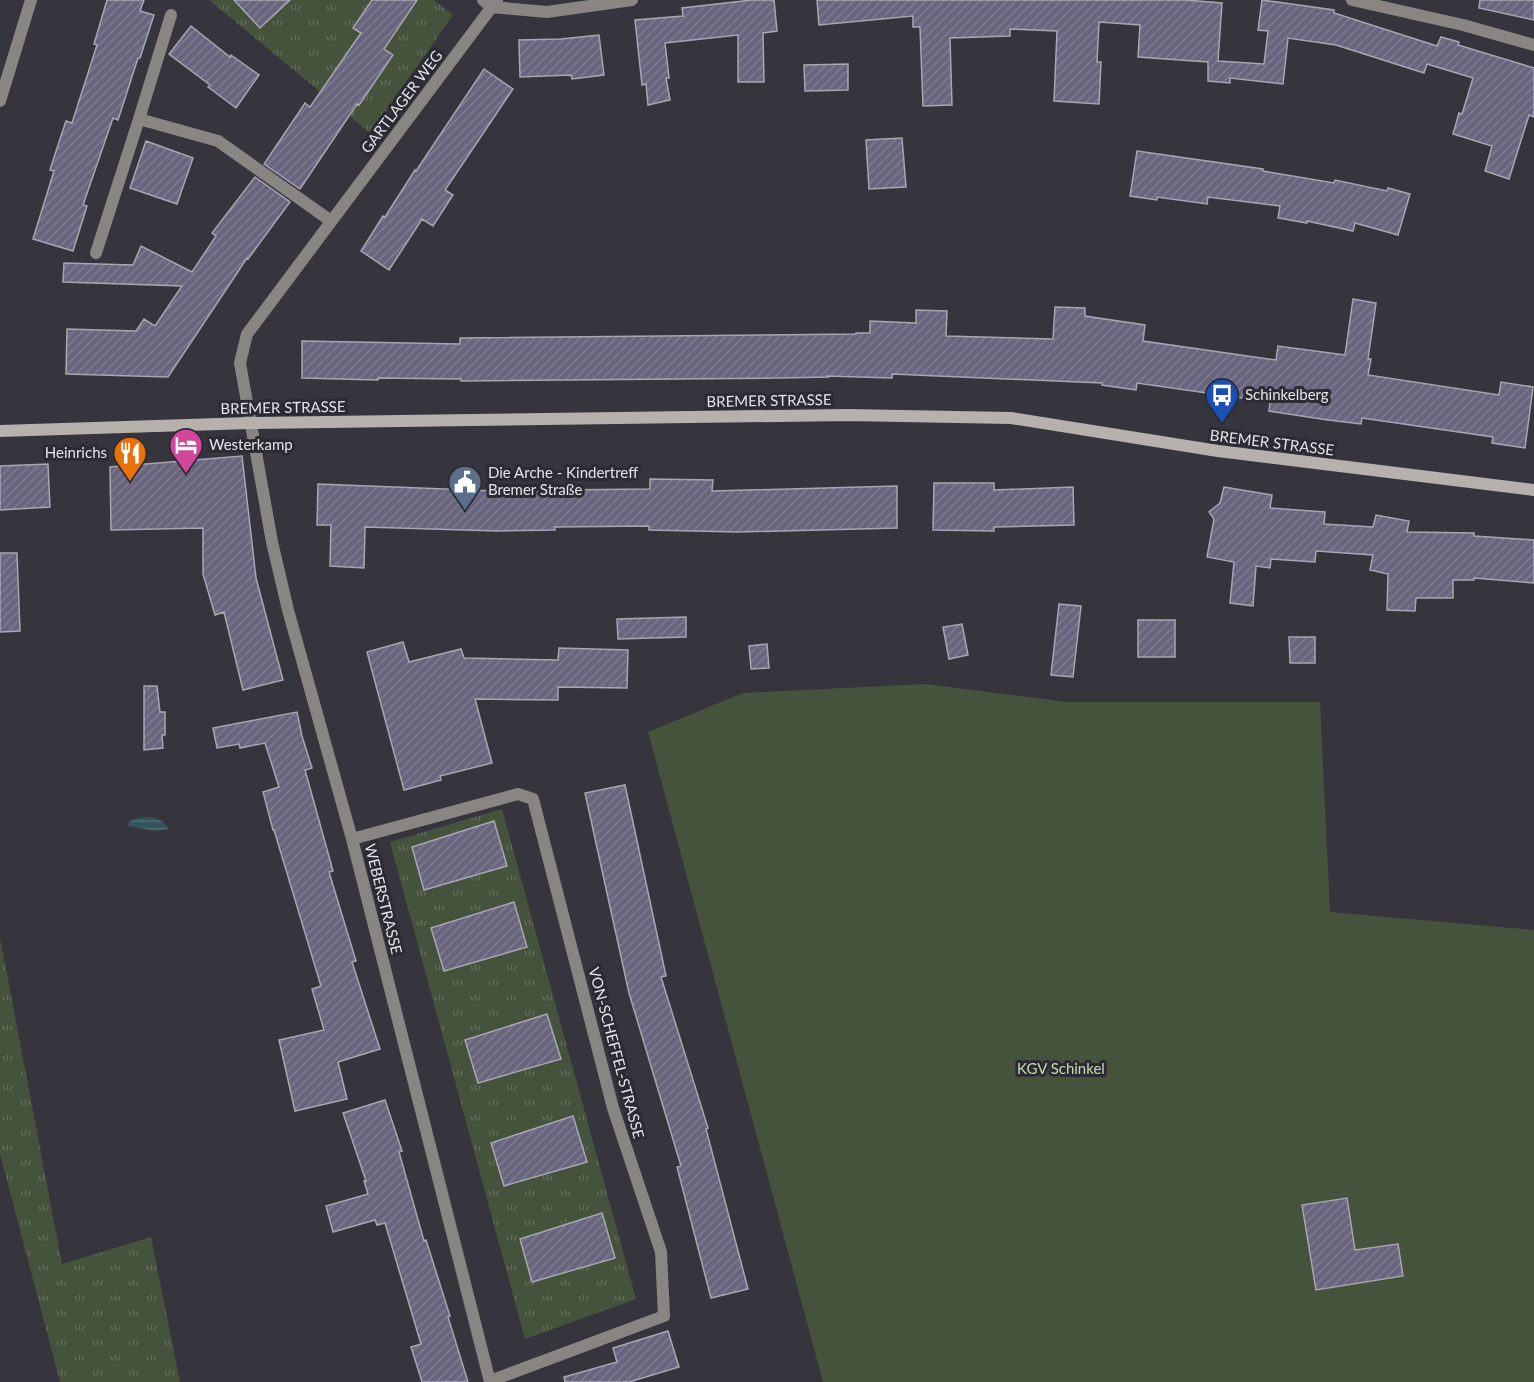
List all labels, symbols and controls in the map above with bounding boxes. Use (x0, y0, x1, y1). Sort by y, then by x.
street label: GARTLAGER WEG (357, 46, 446, 156)
bus stop icon: Schinkelberg (1204, 377, 1240, 424)
place label: Schinkelberg (1245, 385, 1329, 403)
street label: BREMER STRASSE (706, 390, 832, 410)
street label: BREMER STRASSE (220, 397, 346, 417)
street label: BREMER STRASSE (1209, 425, 1335, 459)
hotel icon: Westerkamp (168, 427, 204, 474)
restaurant icon: Heinrichs (112, 435, 148, 482)
place label: Westerkamp (209, 435, 293, 453)
place label: Heinrichs (45, 443, 107, 461)
place label: Die Arche - Kindertreff Bremer Straße (488, 463, 638, 498)
public building icon: Die Arche - Kindertreff Bremer Straße (447, 464, 483, 511)
street label: WEBERSTRASSE (362, 842, 406, 956)
street label: VON-SCHEFFEL-STRASSE (585, 965, 648, 1140)
park label: KGV Schinkel (1017, 1059, 1105, 1077)

